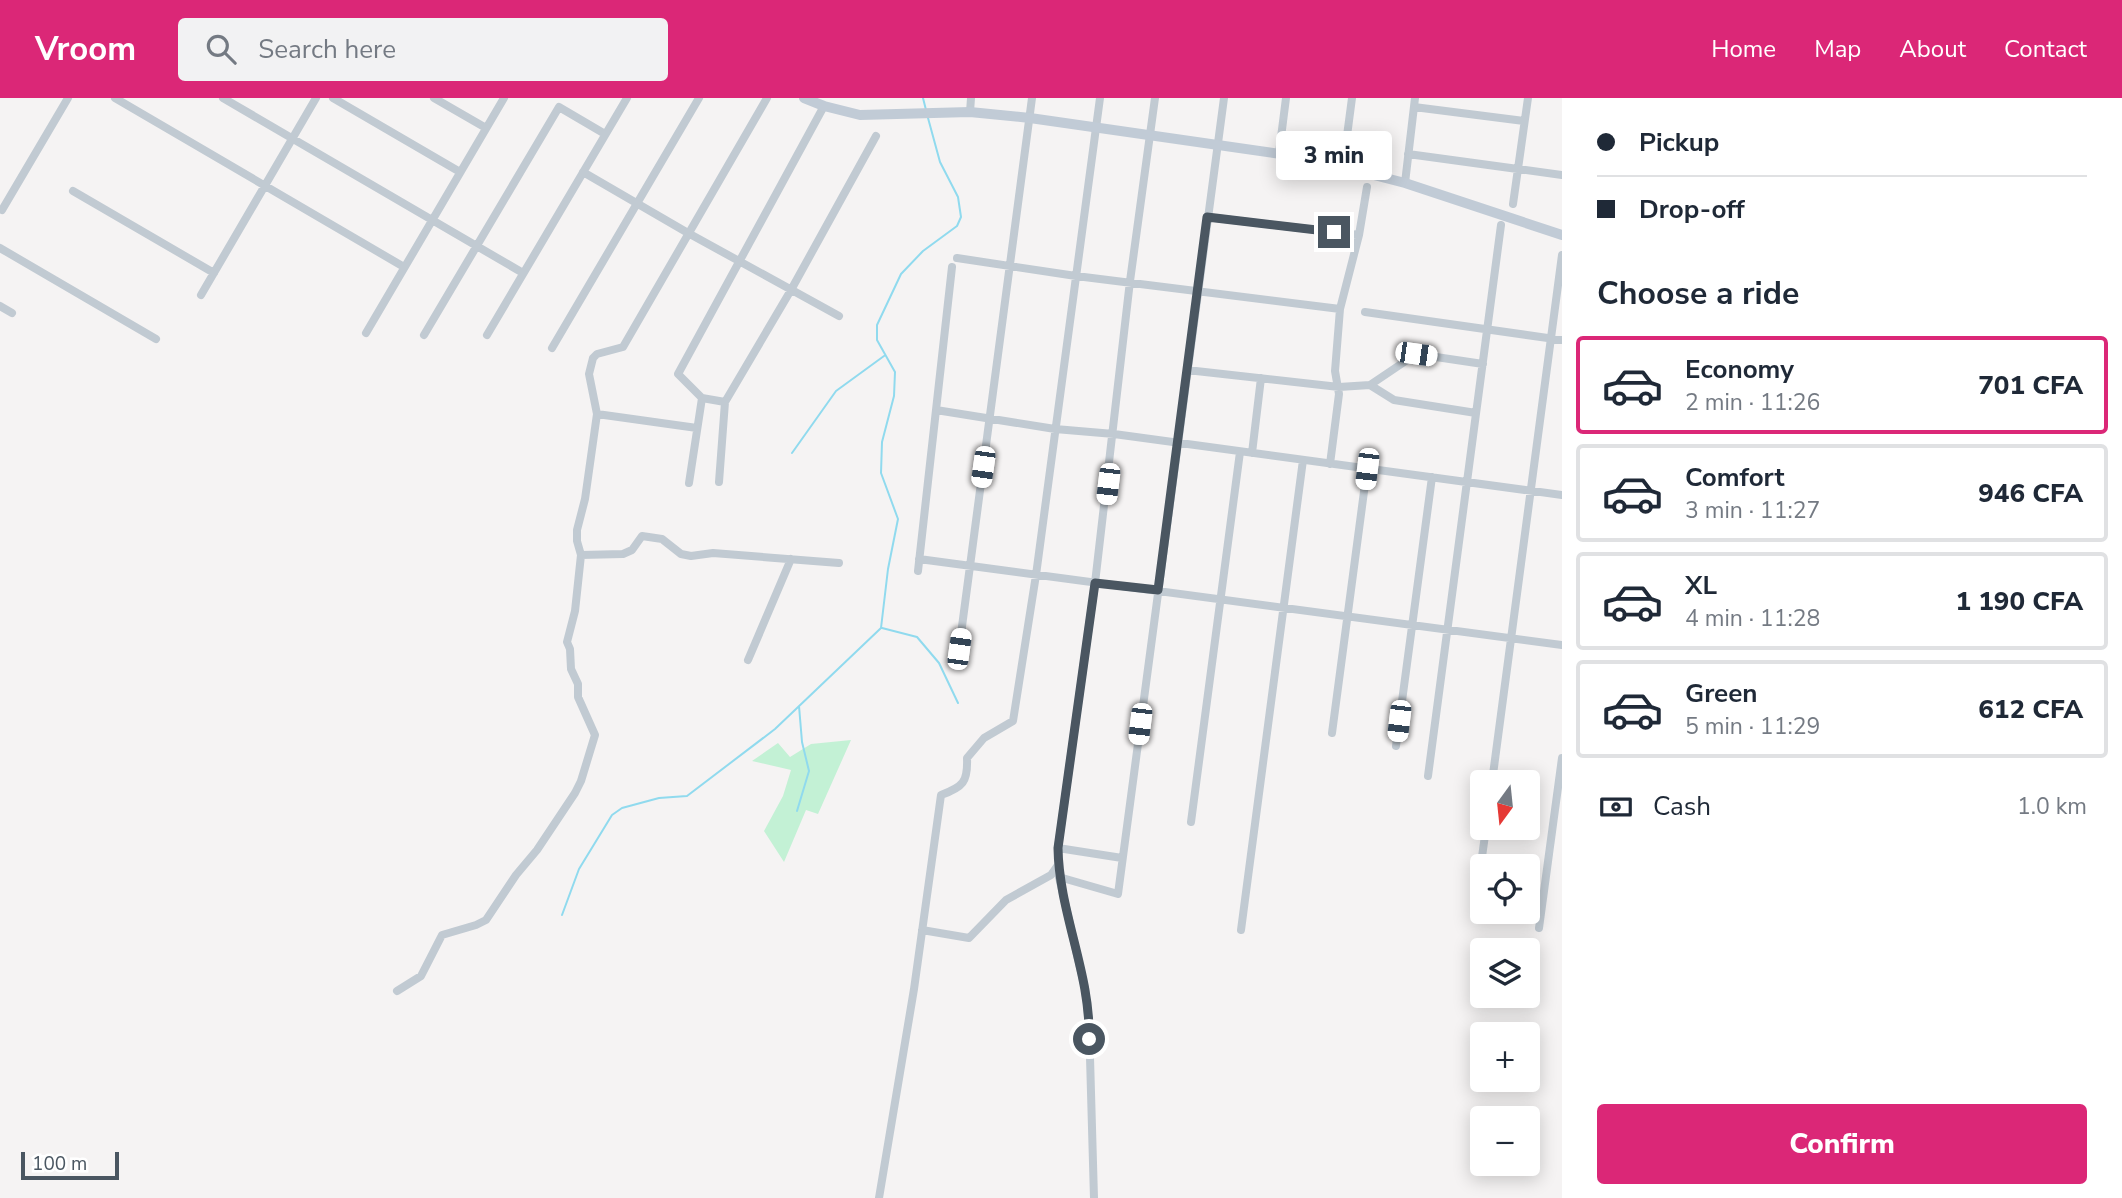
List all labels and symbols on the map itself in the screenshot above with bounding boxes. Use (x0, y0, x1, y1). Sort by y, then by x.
callout: 3 min (1276, 130, 1392, 180)
route end (1318, 216, 1350, 248)
car (1394, 341, 1439, 367)
car (970, 445, 997, 489)
car (1355, 447, 1380, 491)
car (1096, 462, 1121, 506)
car (946, 627, 973, 671)
car (1387, 699, 1412, 743)
car (1128, 702, 1153, 746)
north arrow (1470, 770, 1540, 840)
route start (1073, 1023, 1105, 1055)
scale bar (21, 1149, 119, 1181)

